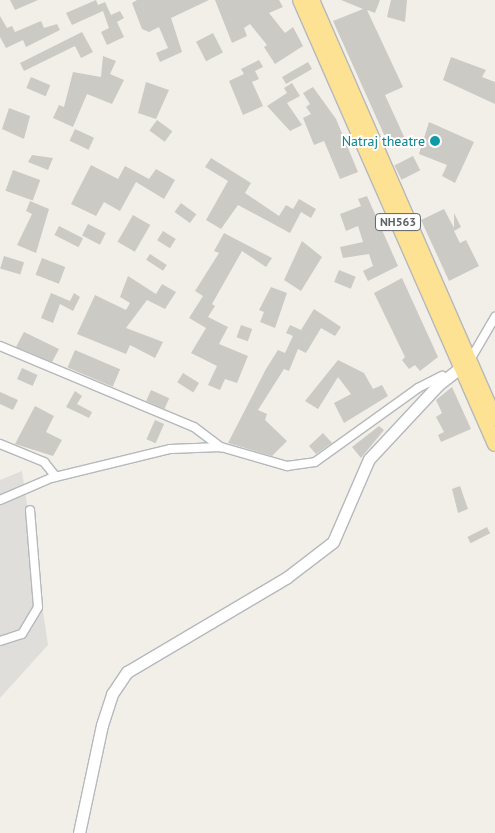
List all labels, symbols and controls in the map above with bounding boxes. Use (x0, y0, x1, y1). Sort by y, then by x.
place label: Natraj theatre (342, 133, 425, 149)
marker: Natraj theatre (429, 135, 441, 147)
road number: NH563 (374, 212, 422, 232)

